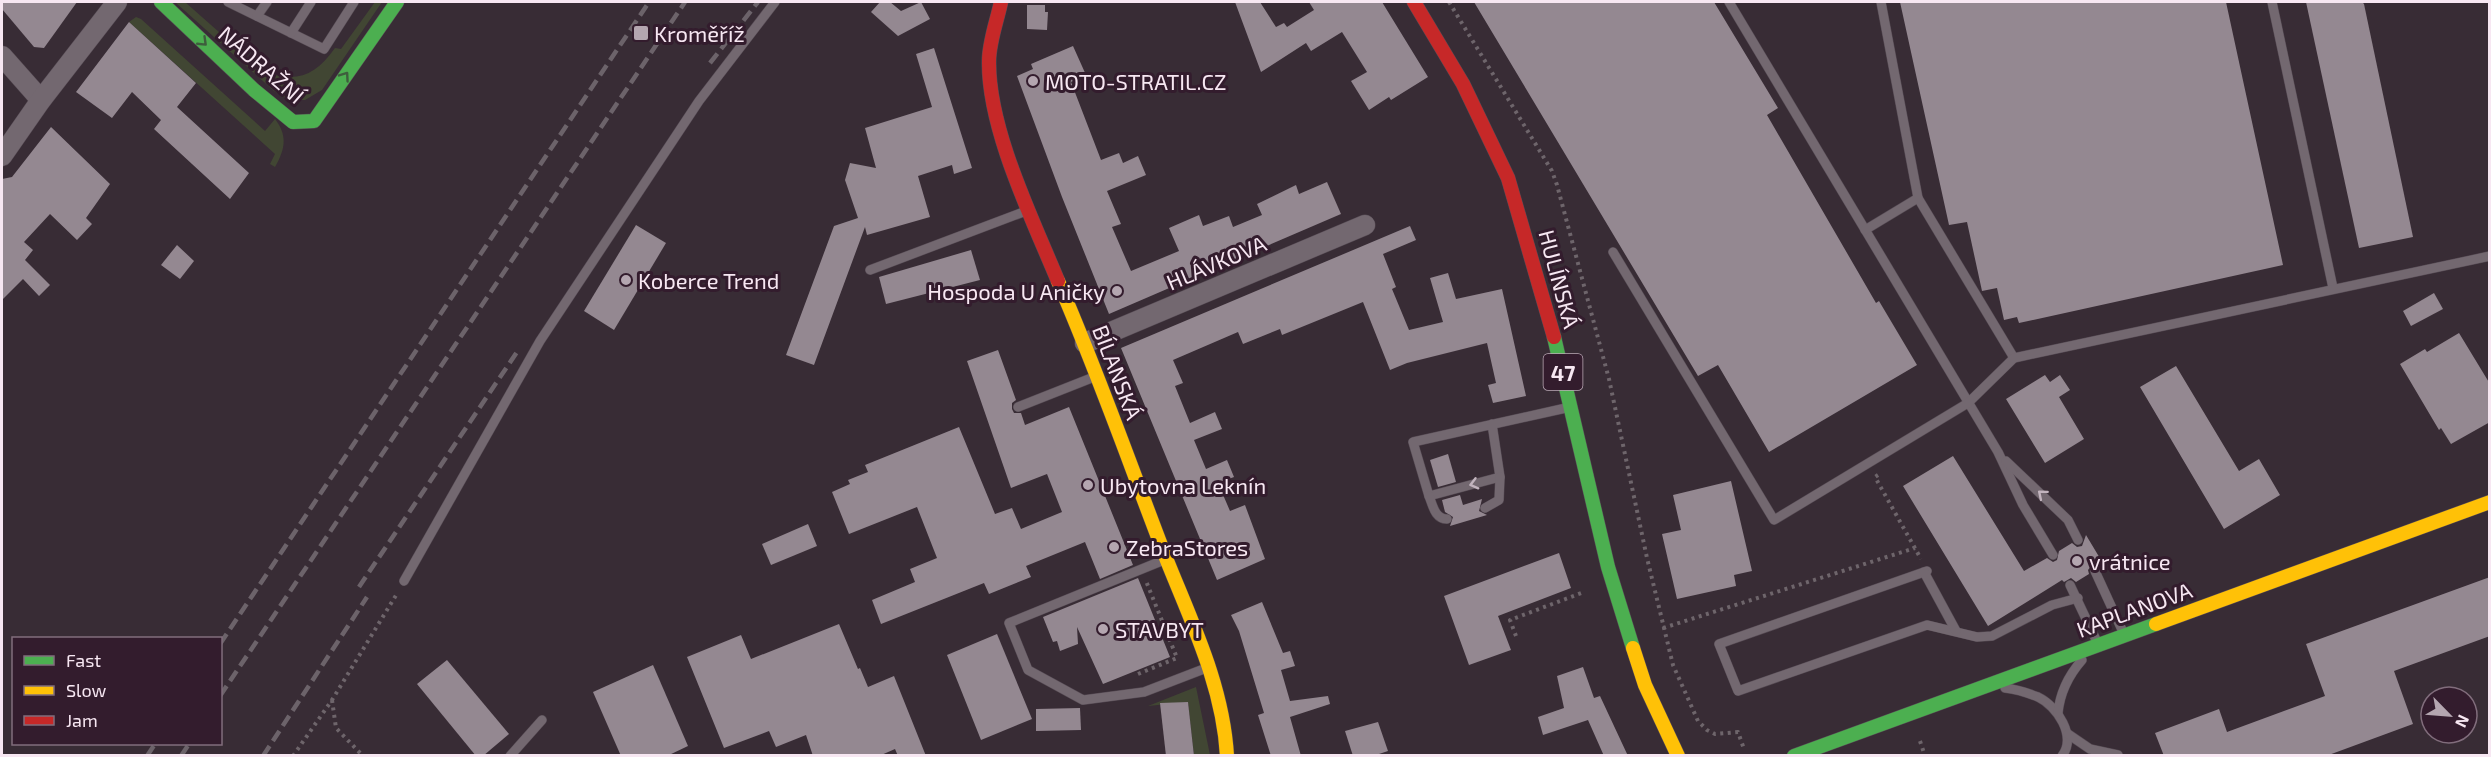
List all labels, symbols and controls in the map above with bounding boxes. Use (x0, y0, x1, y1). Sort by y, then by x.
street label: NÁDRAŽNÍ (214, 20, 311, 109)
place label: Kroměříž (654, 20, 745, 46)
marker: Kroměříž (632, 24, 650, 42)
one-way arrow (197, 35, 207, 46)
place label: MOTO-STRATIL.CZ (1045, 68, 1226, 94)
one-way arrow (338, 72, 349, 83)
marker: MOTO-STRATIL.CZ (1026, 74, 1040, 88)
street label: HULÍNSKÁ (1534, 227, 1586, 331)
street label: HLÁVKOVA (1162, 229, 1270, 295)
place label: Koberce Trend (638, 267, 779, 293)
marker: Koberce Trend (619, 273, 633, 287)
place label: Hospoda U Aničky (927, 278, 1105, 304)
marker: Hospoda U Aničky (1110, 284, 1124, 298)
street label: BÍLANSKÁ (1088, 321, 1148, 423)
road number: 47 (1544, 354, 1582, 390)
place label: Ubytovna Leknín (1100, 472, 1266, 498)
one-way arrow (1470, 477, 1480, 489)
marker: Ubytovna Leknín (1081, 478, 1095, 492)
one-way arrow (2038, 491, 2049, 502)
place label: ZebraStores (1126, 534, 1248, 560)
marker: ZebraStores (1107, 540, 1121, 554)
place label: vrátnice (2089, 548, 2171, 574)
marker: vrátnice (2070, 554, 2084, 568)
street label: KAPLANOVA (2073, 576, 2196, 642)
place label: STAVBYT (1115, 616, 1204, 642)
marker: STAVBYT (1096, 622, 1110, 636)
legend (12, 637, 222, 745)
text: Fast (66, 649, 101, 671)
text: Slow (66, 679, 107, 701)
north arrow (2419, 685, 2479, 745)
text: Jam (66, 709, 98, 731)
text: N (2452, 712, 2474, 731)

